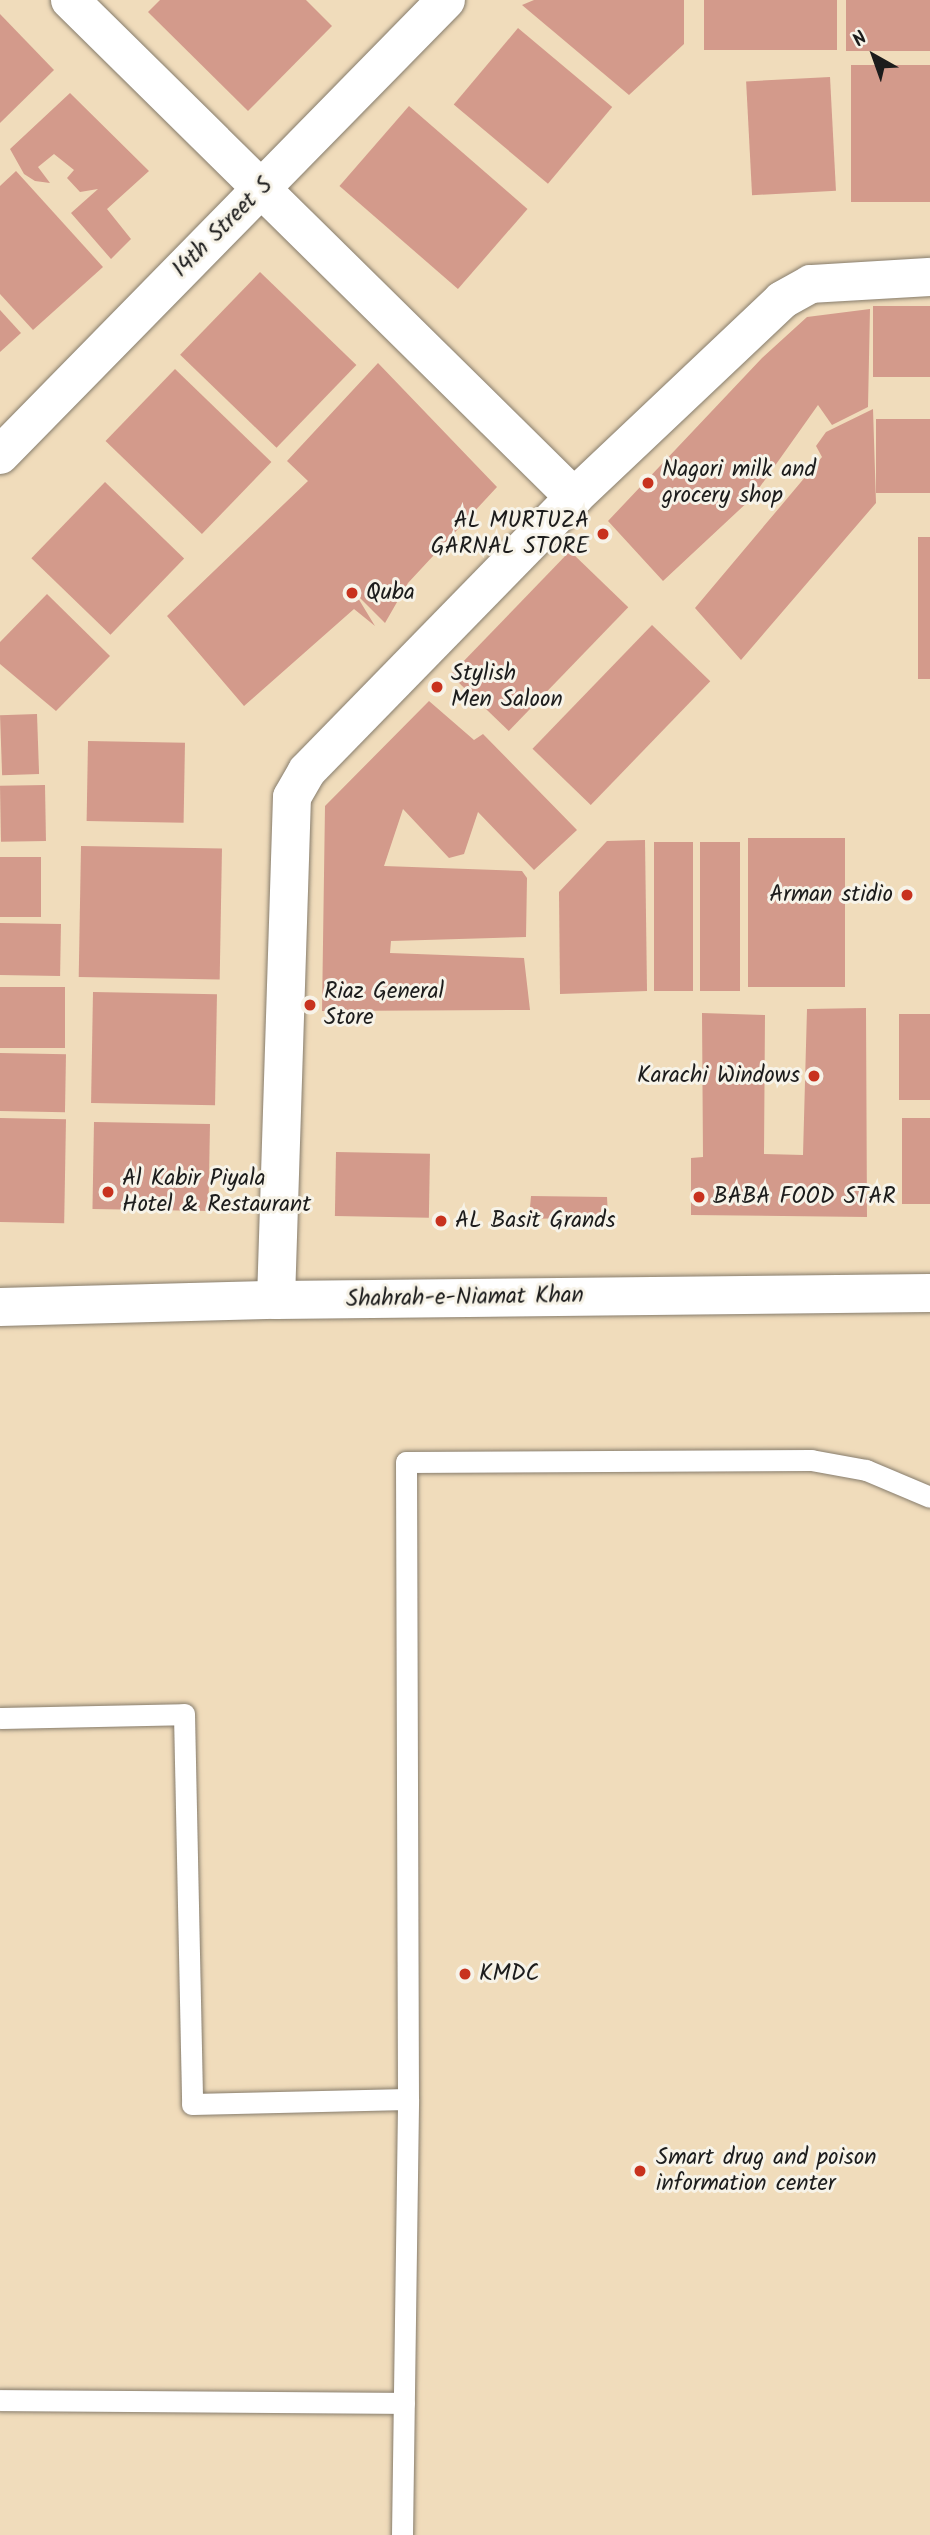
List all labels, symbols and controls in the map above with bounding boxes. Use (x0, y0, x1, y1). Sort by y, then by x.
north arrow (839, 21, 909, 91)
text: N (846, 25, 875, 55)
street label: 14th Street S (167, 172, 279, 284)
place label: Nagori milk and grocery shop (662, 456, 816, 510)
marker: Nagori milk and grocery shop (640, 475, 656, 491)
place label: AL MURTUZA GARNAL STORE (431, 507, 589, 561)
marker: AL MURTUZA GARNAL STORE (595, 526, 611, 542)
place label: Quba (366, 579, 415, 607)
marker: Quba (344, 585, 360, 601)
place label: Stylish Men Saloon (451, 660, 563, 714)
marker: Stylish Men Saloon (429, 679, 445, 695)
place label: Arman stidio (769, 881, 893, 909)
marker: Arman stidio (899, 887, 915, 903)
place label: Riaz General Store (324, 978, 444, 1032)
marker: Riaz General Store (302, 997, 318, 1013)
place label: Karachi Windows (637, 1062, 800, 1090)
marker: Karachi Windows (806, 1068, 822, 1084)
place label: Al Kabir Piyala Hotel & Restaurant (122, 1165, 311, 1219)
place label: BABA FOOD STAR (713, 1183, 896, 1211)
marker: Al Kabir Piyala Hotel & Restaurant (100, 1184, 116, 1200)
marker: BABA FOOD STAR (691, 1189, 707, 1205)
place label: AL Basit Grands (455, 1207, 616, 1235)
marker: AL Basit Grands (433, 1213, 449, 1229)
street label: Shahrah-e-Niamat Khan (346, 1282, 584, 1314)
place label: KMDC (479, 1960, 539, 1988)
marker: KMDC (457, 1966, 473, 1982)
place label: Smart drug and poison information center (656, 2144, 876, 2198)
marker: Smart drug and poison information center (630, 2161, 650, 2181)

